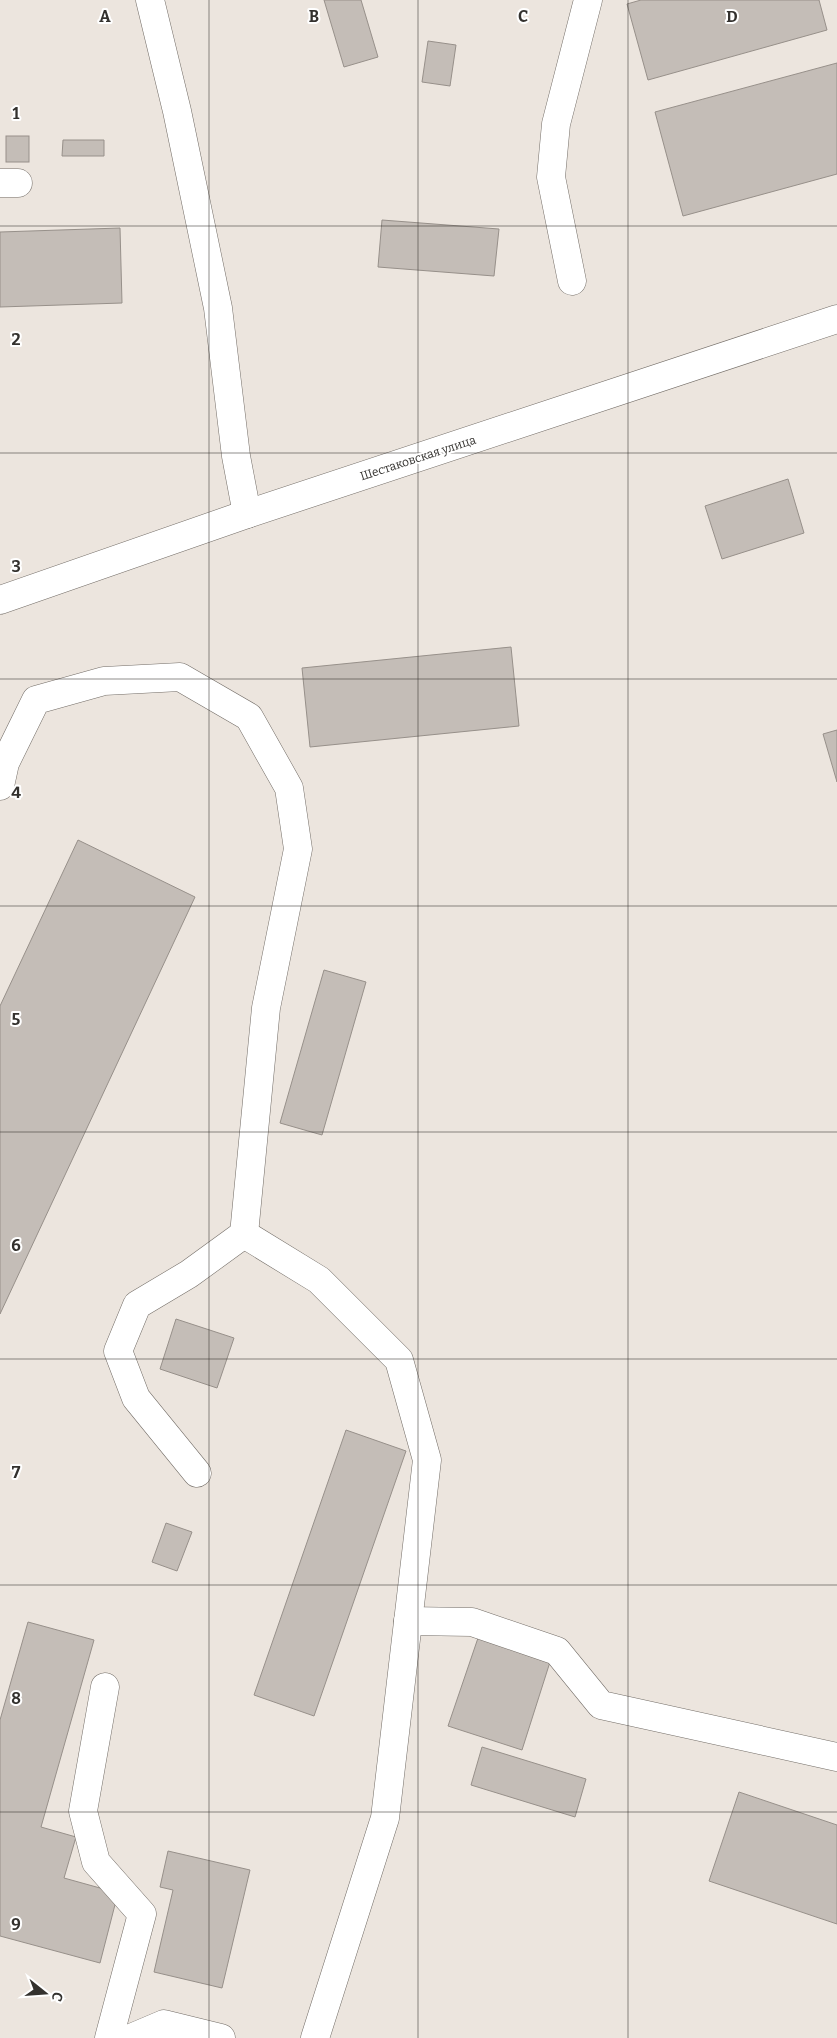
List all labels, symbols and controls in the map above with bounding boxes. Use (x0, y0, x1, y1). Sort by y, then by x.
text: A (99, 7, 111, 26)
text: B (309, 7, 319, 26)
text: C (518, 7, 528, 26)
text: D (726, 7, 738, 26)
text: 1 (13, 104, 20, 123)
text: 2 (11, 330, 21, 349)
street label: Шестаковская улица (358, 433, 478, 483)
text: 3 (11, 557, 21, 576)
text: 4 (11, 783, 21, 802)
text: 5 (12, 1010, 21, 1029)
text: 6 (11, 1236, 21, 1255)
text: 7 (12, 1463, 21, 1482)
text: 8 (11, 1689, 21, 1708)
text: 9 (11, 1915, 21, 1934)
north arrow (20, 1968, 70, 2018)
text: С (47, 1990, 66, 2004)

